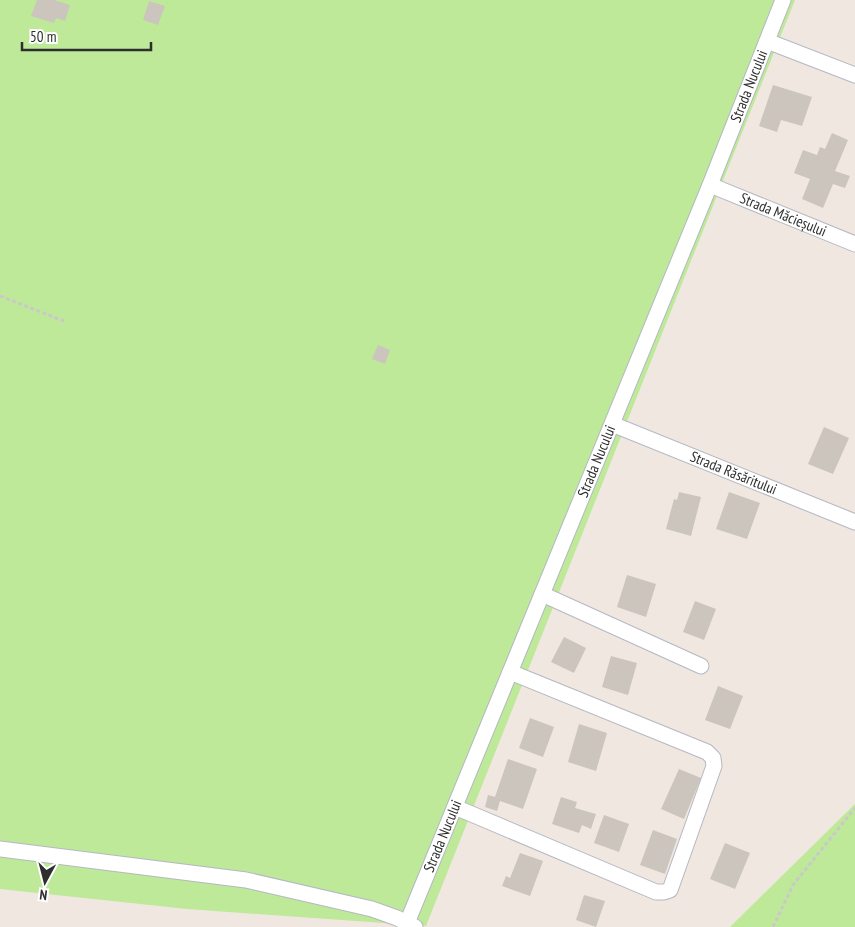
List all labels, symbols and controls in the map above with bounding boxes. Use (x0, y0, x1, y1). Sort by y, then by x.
scale bar (22, 20, 151, 52)
text: 50 m (30, 27, 56, 46)
street label: Strada Nucului (726, 47, 771, 125)
street label: Strada Măcieșului (737, 188, 829, 240)
street label: Strada Nucului (573, 422, 619, 500)
street label: Strada Răsăritului (687, 447, 780, 499)
street label: Strada Nucului (419, 797, 465, 875)
north arrow (20, 857, 70, 907)
text: N (39, 886, 48, 904)

